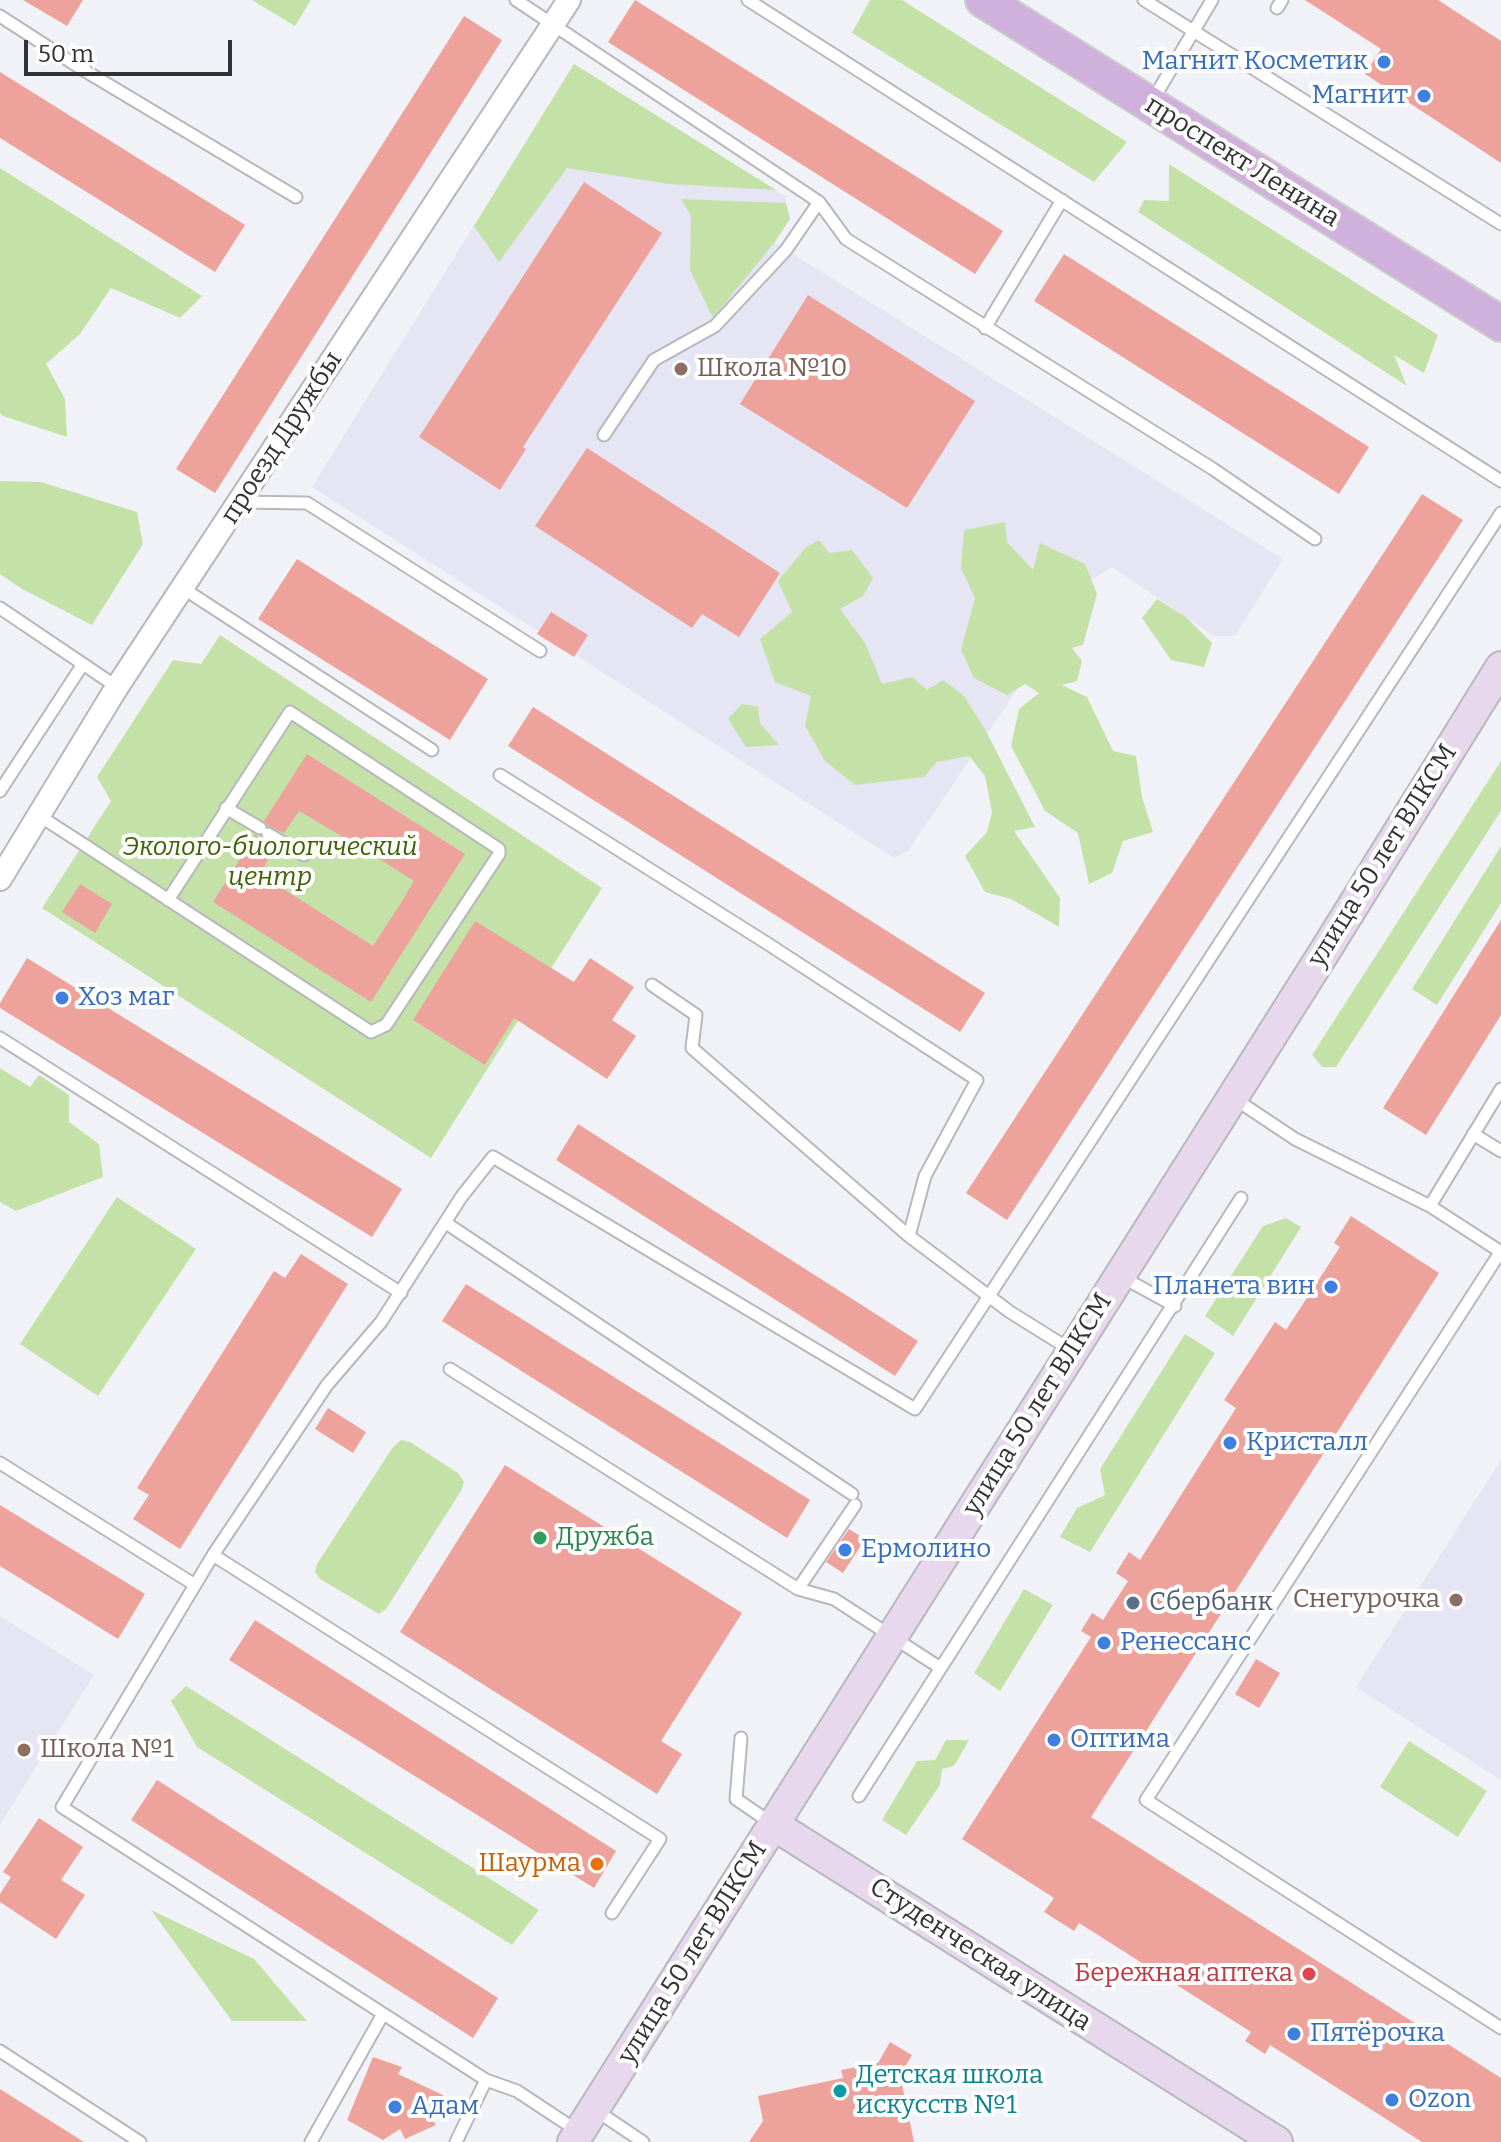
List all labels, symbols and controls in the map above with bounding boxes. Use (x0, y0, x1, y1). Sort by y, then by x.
scale bar (28, 24, 236, 74)
text: 50 m (38, 40, 94, 68)
place label: Магнит Косметик (1142, 46, 1368, 78)
marker: Магнит Косметик (1375, 53, 1393, 71)
place label: Магнит (1311, 80, 1408, 112)
marker: Магнит (1415, 87, 1433, 105)
street label: проспект Ленина (1139, 90, 1345, 234)
street label: проезд Дружбы (215, 346, 349, 530)
place label: Школа №10 (697, 353, 847, 385)
marker: Школа №10 (672, 360, 690, 378)
street label: улица 50 лет ВЛКСМ (1302, 739, 1464, 973)
park label: Эколого-биологический центр (122, 832, 418, 894)
place label: Хоз маг (78, 982, 174, 1014)
marker: Хоз маг (53, 989, 71, 1007)
place label: Планета вин (1153, 1271, 1315, 1303)
marker: Планета вин (1322, 1278, 1340, 1296)
street label: улица 50 лет ВЛКСМ (957, 1288, 1119, 1522)
place label: Кристалл (1246, 1427, 1368, 1459)
marker: Кристалл (1221, 1434, 1239, 1452)
place label: Дружба (556, 1522, 654, 1554)
marker: Дружба (531, 1529, 549, 1547)
place label: Ермолино (861, 1534, 991, 1566)
marker: Ермолино (836, 1541, 854, 1559)
place label: Снегурочка (1293, 1584, 1440, 1616)
place label: Сбербанк (1149, 1587, 1273, 1619)
marker: Снегурочка (1447, 1591, 1465, 1609)
marker: Сбербанк (1124, 1594, 1142, 1612)
place label: Ренессанс (1120, 1627, 1251, 1659)
marker: Ренессанс (1095, 1634, 1113, 1652)
place label: Оптима (1070, 1724, 1170, 1756)
marker: Оптима (1045, 1731, 1063, 1749)
place label: Школа №1 (40, 1734, 174, 1766)
marker: Школа №1 (15, 1741, 33, 1759)
street label: улица 50 лет ВЛКСМ (612, 1836, 774, 2070)
place label: Шаурма (478, 1848, 581, 1880)
marker: Шаурма (588, 1855, 606, 1873)
street label: Студенческая улица (863, 1872, 1097, 2038)
place label: Бережная аптека (1074, 1958, 1293, 1990)
marker: Бережная аптека (1300, 1965, 1318, 1983)
place label: Пятёрочка (1310, 2018, 1445, 2050)
marker: Пятёрочка (1285, 2025, 1303, 2043)
place label: Детская школа искусств №1 (856, 2060, 1043, 2122)
marker: Детская школа искусств №1 (831, 2082, 849, 2100)
place label: Ozon (1408, 2084, 1471, 2116)
place label: Адам (411, 2091, 479, 2123)
marker: Ozon (1383, 2091, 1401, 2109)
marker: Адам (386, 2098, 404, 2116)

